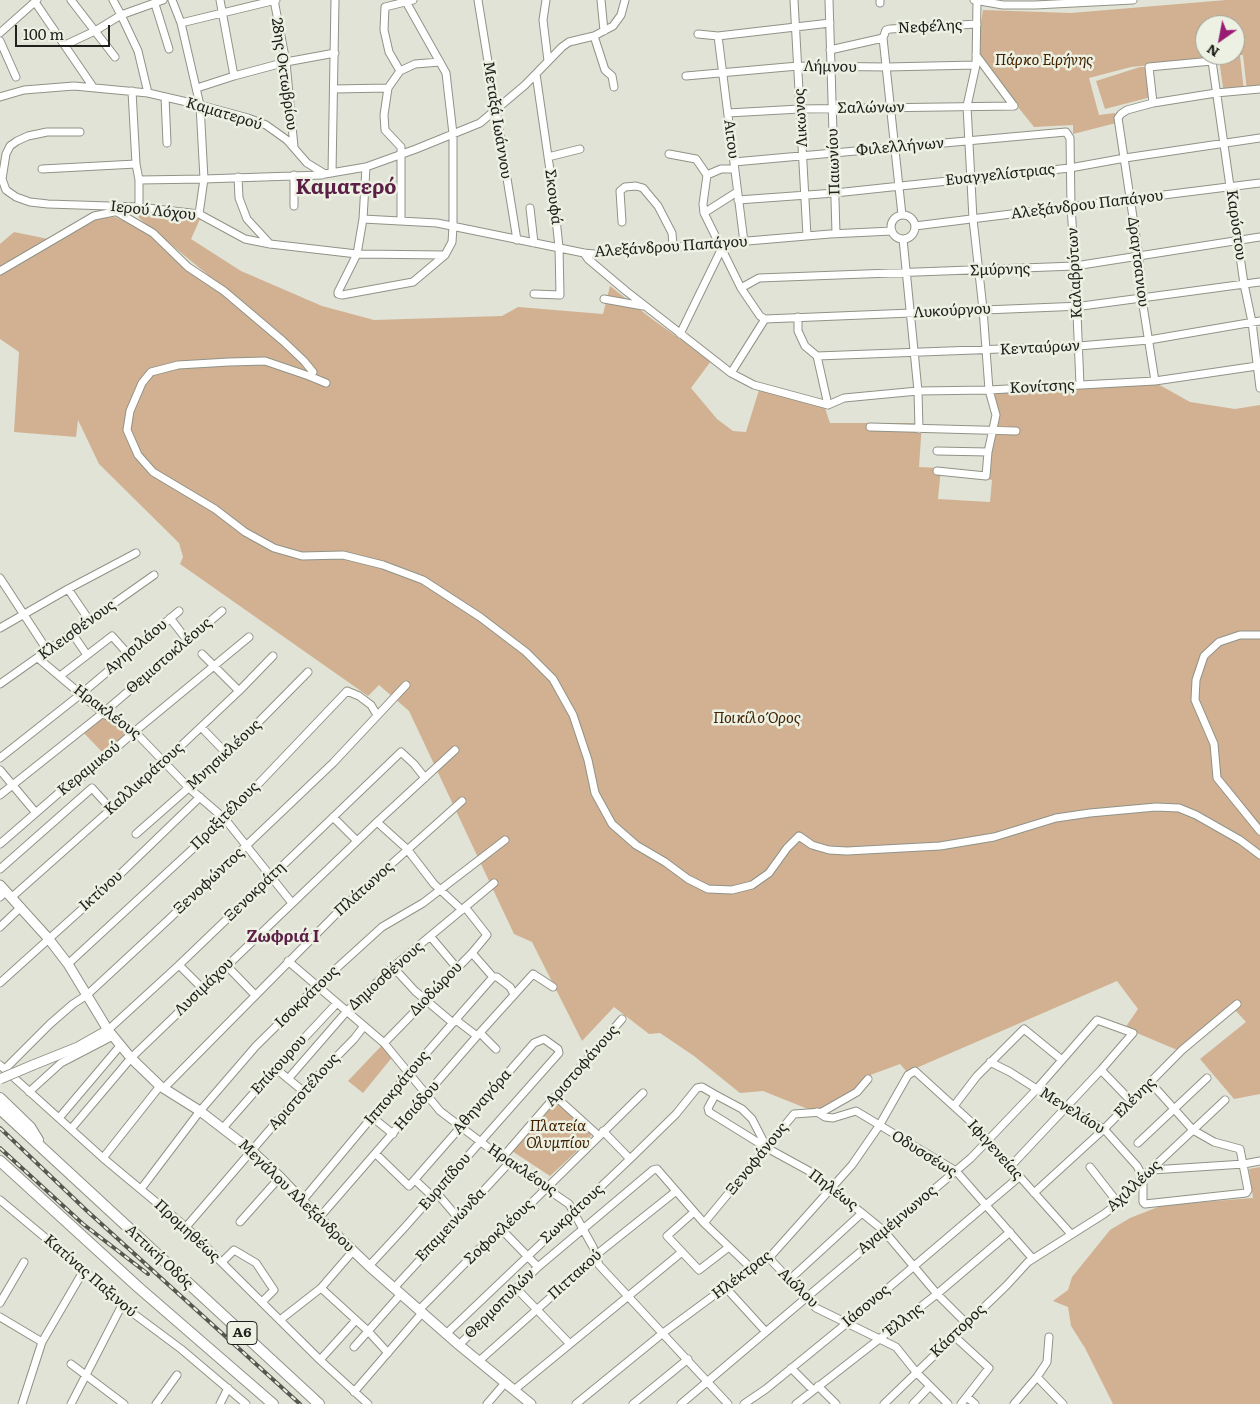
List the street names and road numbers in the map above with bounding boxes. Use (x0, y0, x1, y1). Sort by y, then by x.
street label: Νεφέλης (897, 16, 963, 38)
street label: 28ης Οκτωβρίου (267, 17, 301, 131)
street label: Λήμνου (803, 58, 857, 76)
street label: Μεταξά Ιωάννου (479, 60, 515, 180)
street label: Λικωνος (790, 88, 812, 148)
street label: Καματερού (184, 94, 264, 134)
street label: Σαλώνων (837, 98, 905, 118)
street label: Αιτου (720, 118, 742, 160)
street label: Παιωνίου (824, 128, 844, 196)
street label: Φιλελλήνων (855, 134, 945, 160)
street label: Ευαγγελίστριας (944, 160, 1056, 190)
street label: Σκουφά (541, 168, 565, 226)
street label: Αλεξάνδρου Παπάγου (1010, 187, 1164, 223)
street label: Καρύστου (1222, 189, 1250, 261)
street label: Ιερού Λόχου (109, 198, 197, 224)
street label: Δραγτσανιου (1124, 216, 1152, 308)
street label: Καλαβρύτων (1064, 227, 1086, 319)
street label: Αλεξάνδρου Παπάγου (594, 233, 748, 261)
street label: Σμύρνης (970, 260, 1030, 280)
street label: Λυκούργου (913, 300, 991, 322)
street label: Κενταύρων (999, 337, 1081, 359)
street label: Κονίτσης (1009, 376, 1075, 398)
street label: Κλεισθένους (35, 596, 119, 664)
street label: Θεμιστοκλέους (122, 614, 216, 698)
street label: Αγησιλάου (101, 616, 171, 678)
street label: Ηρακλέους (70, 681, 144, 743)
street label: Μνησικλέους (183, 716, 265, 794)
street label: Κεραμικού (54, 738, 124, 800)
street label: Καλλικράτους (101, 739, 187, 819)
street label: Πραξιτέλους (187, 778, 263, 854)
street label: Ξενοφώντος (170, 844, 248, 918)
street label: Πλάτωνος (331, 858, 397, 920)
street label: Ξενοκράτη (221, 859, 289, 925)
street label: Ικτίνου (76, 867, 126, 915)
street label: Δημοσθένους (345, 938, 427, 1014)
street label: Λυσιμάχου (171, 954, 237, 1020)
street label: Διοδώρου (406, 958, 466, 1020)
street label: Ισοκράτους (271, 962, 343, 1032)
street label: Αριστοφάνους (542, 1022, 622, 1110)
street label: Επίκουρου (247, 1031, 311, 1099)
street label: Ιπποκράτους (361, 1047, 433, 1129)
street label: Αριστοτέλους (265, 1050, 343, 1134)
street label: Αθηναγόρα (449, 1066, 515, 1138)
street label: Ελένης (1111, 1074, 1159, 1122)
street label: Ησιόδου (391, 1077, 443, 1135)
street label: Μενελάου (1036, 1084, 1108, 1138)
street label: Ιφιγενείας (963, 1116, 1027, 1184)
street label: Ξενοφάνους (722, 1119, 792, 1199)
street label: Οδυσσέως (888, 1127, 960, 1181)
street label: Μεγάλου Αλεξάνδρου (234, 1136, 358, 1256)
street label: Ηρακλέους (484, 1140, 560, 1200)
street label: Ευριπίδου (415, 1150, 475, 1214)
street label: Αχιλλέως (1103, 1156, 1165, 1216)
street label: Πηλέως (805, 1166, 861, 1214)
street label: Σωκράτους (537, 1180, 607, 1248)
street label: Αγαμέμνωνος (854, 1182, 940, 1258)
street label: Επαμεινώνδα (412, 1184, 490, 1266)
street label: Σοφοκλέους (461, 1195, 537, 1269)
street label: Προμηθέως (150, 1196, 224, 1266)
street label: Αττική Οδός (121, 1221, 197, 1293)
street label: Κατίνας Παξινού (40, 1231, 140, 1321)
street label: Πιττακού (544, 1246, 606, 1304)
street label: Ηλέκτρας (709, 1247, 775, 1303)
street label: Αιόλου (774, 1264, 822, 1312)
street label: Θερμοπυλών (461, 1265, 539, 1343)
street label: Ιάσονος (839, 1281, 893, 1331)
street label: Έλλης (881, 1300, 927, 1340)
street label: Κάστορος (927, 1300, 989, 1362)
road number: Α6 (227, 1322, 257, 1345)

